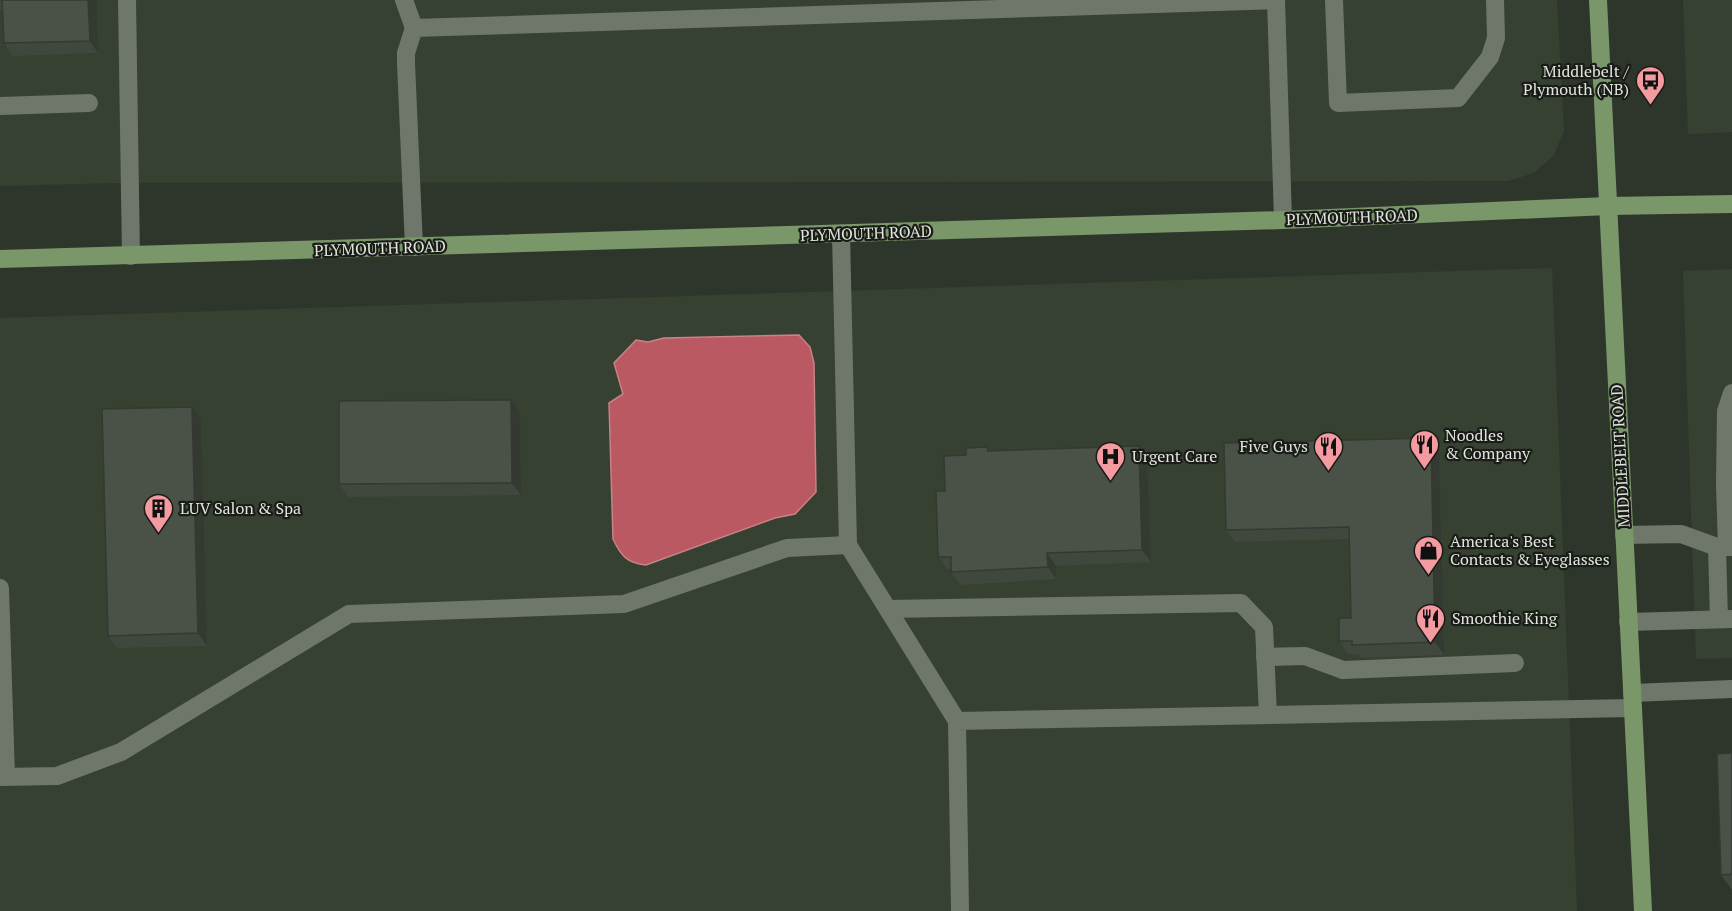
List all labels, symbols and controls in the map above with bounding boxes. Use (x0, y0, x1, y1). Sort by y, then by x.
place label: Middlebelt / Plymouth (NB) (1523, 60, 1629, 100)
bus stop icon: Middlebelt / Plymouth (NB) (1634, 64, 1666, 106)
street label: PLYMOUTH ROAD (1286, 204, 1418, 230)
street label: PLYMOUTH ROAD (800, 220, 932, 246)
street label: PLYMOUTH ROAD (314, 235, 446, 261)
street label: MIDDLEBELT ROAD (1605, 384, 1635, 528)
place label: Noodles & Company (1445, 424, 1531, 464)
restaurant icon: Noodles & Company (1408, 428, 1440, 470)
restaurant icon: Five Guys (1313, 430, 1345, 472)
place label: Five Guys (1240, 435, 1308, 457)
hospital icon: Urgent Care (1095, 440, 1127, 482)
place label: Urgent Care (1132, 445, 1217, 467)
building icon: LUV Salon & Spa (143, 492, 175, 534)
place label: LUV Salon & Spa (180, 497, 301, 519)
place label: America's Best Contacts & Eyeglasses (1450, 530, 1610, 570)
shop icon: America's Best Contacts & Eyeglasses (1413, 534, 1445, 576)
restaurant icon: Smoothie King (1415, 602, 1447, 644)
place label: Smoothie King (1452, 607, 1558, 629)

